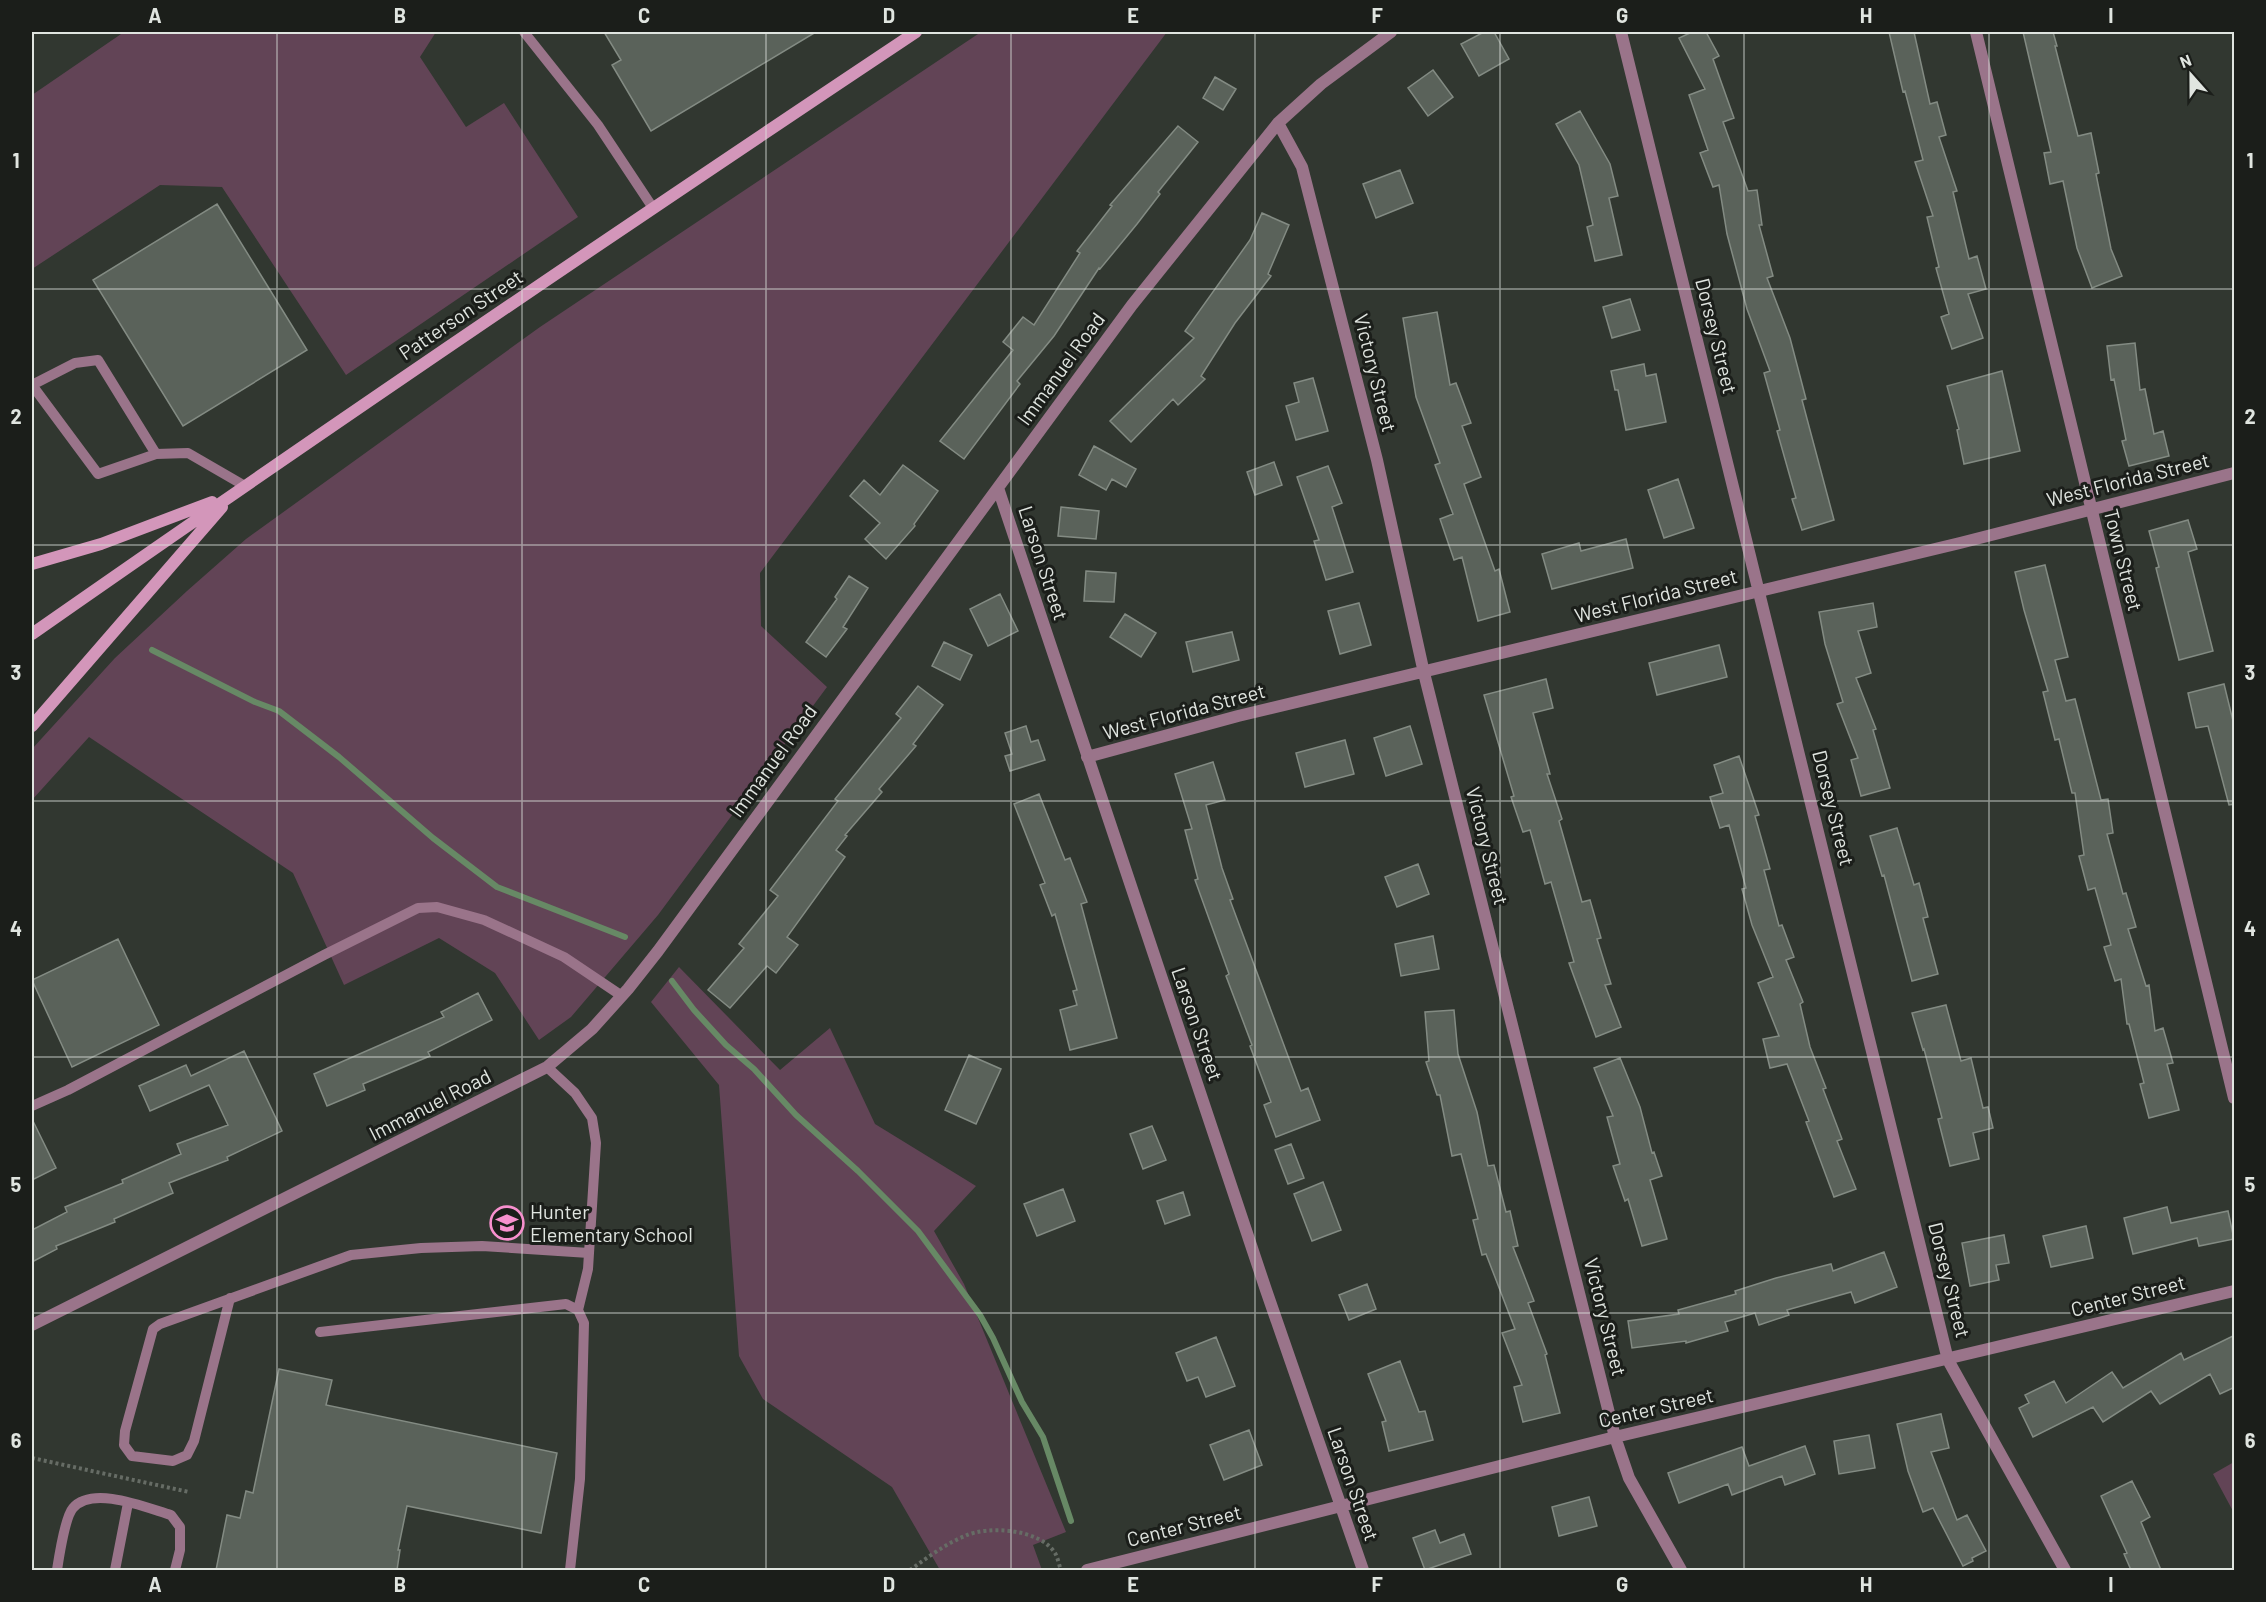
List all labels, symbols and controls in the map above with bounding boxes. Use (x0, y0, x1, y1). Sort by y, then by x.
text: A (148, 3, 162, 27)
text: B (394, 3, 406, 27)
text: C (638, 3, 650, 27)
text: D (883, 3, 895, 27)
text: E (1127, 3, 1139, 27)
text: F (1371, 3, 1383, 27)
text: G (1616, 3, 1628, 27)
text: H (1860, 3, 1872, 27)
text: I (2108, 3, 2114, 27)
north arrow (2161, 45, 2221, 105)
text: N (2177, 50, 2194, 71)
text: 1 (12, 148, 20, 172)
text: 1 (2246, 148, 2254, 172)
street label: Patterson Street (394, 264, 527, 364)
street label: Dorsey Street (1691, 275, 1743, 396)
street label: Immanuel Road (1011, 307, 1109, 429)
street label: Victory Street (1350, 311, 1402, 434)
text: 2 (10, 404, 22, 428)
text: 2 (2244, 404, 2256, 428)
street label: West Florida Street (2044, 447, 2212, 511)
street label: Larson Street (1014, 503, 1074, 623)
street label: Town Street (2100, 506, 2148, 613)
street label: West Florida Street (1572, 563, 1740, 627)
text: 3 (11, 660, 21, 684)
text: 3 (2245, 660, 2255, 684)
street label: West Florida Street (1100, 678, 1267, 744)
street label: Immanuel Road (723, 699, 821, 821)
street label: Dorsey Street (1808, 747, 1860, 868)
street label: Victory Street (1462, 784, 1514, 907)
text: 4 (10, 916, 22, 940)
text: 4 (2244, 916, 2256, 940)
street label: Larson Street (1167, 964, 1229, 1084)
street label: Immanuel Road (365, 1063, 494, 1145)
text: 5 (11, 1172, 22, 1196)
text: 5 (2245, 1172, 2256, 1196)
place label: Hunter Elementary School (530, 1199, 693, 1246)
school or university icon: Hunter Elementary School (489, 1205, 525, 1241)
street label: Dorsey Street (1924, 1219, 1976, 1340)
street label: Victory Street (1580, 1255, 1632, 1378)
street label: Center Street (2068, 1269, 2187, 1321)
street label: Center Street (1596, 1382, 1716, 1432)
street label: Larson Street (1323, 1424, 1385, 1544)
text: 6 (11, 1428, 22, 1452)
text: 6 (2245, 1428, 2256, 1452)
street label: Center Street (1124, 1499, 1243, 1551)
text: A (148, 1572, 162, 1596)
text: B (394, 1572, 406, 1596)
text: C (638, 1572, 650, 1596)
text: D (883, 1572, 895, 1596)
text: E (1127, 1572, 1139, 1596)
text: F (1371, 1572, 1383, 1596)
text: G (1616, 1572, 1628, 1596)
text: H (1860, 1572, 1872, 1596)
text: I (2108, 1572, 2114, 1596)

